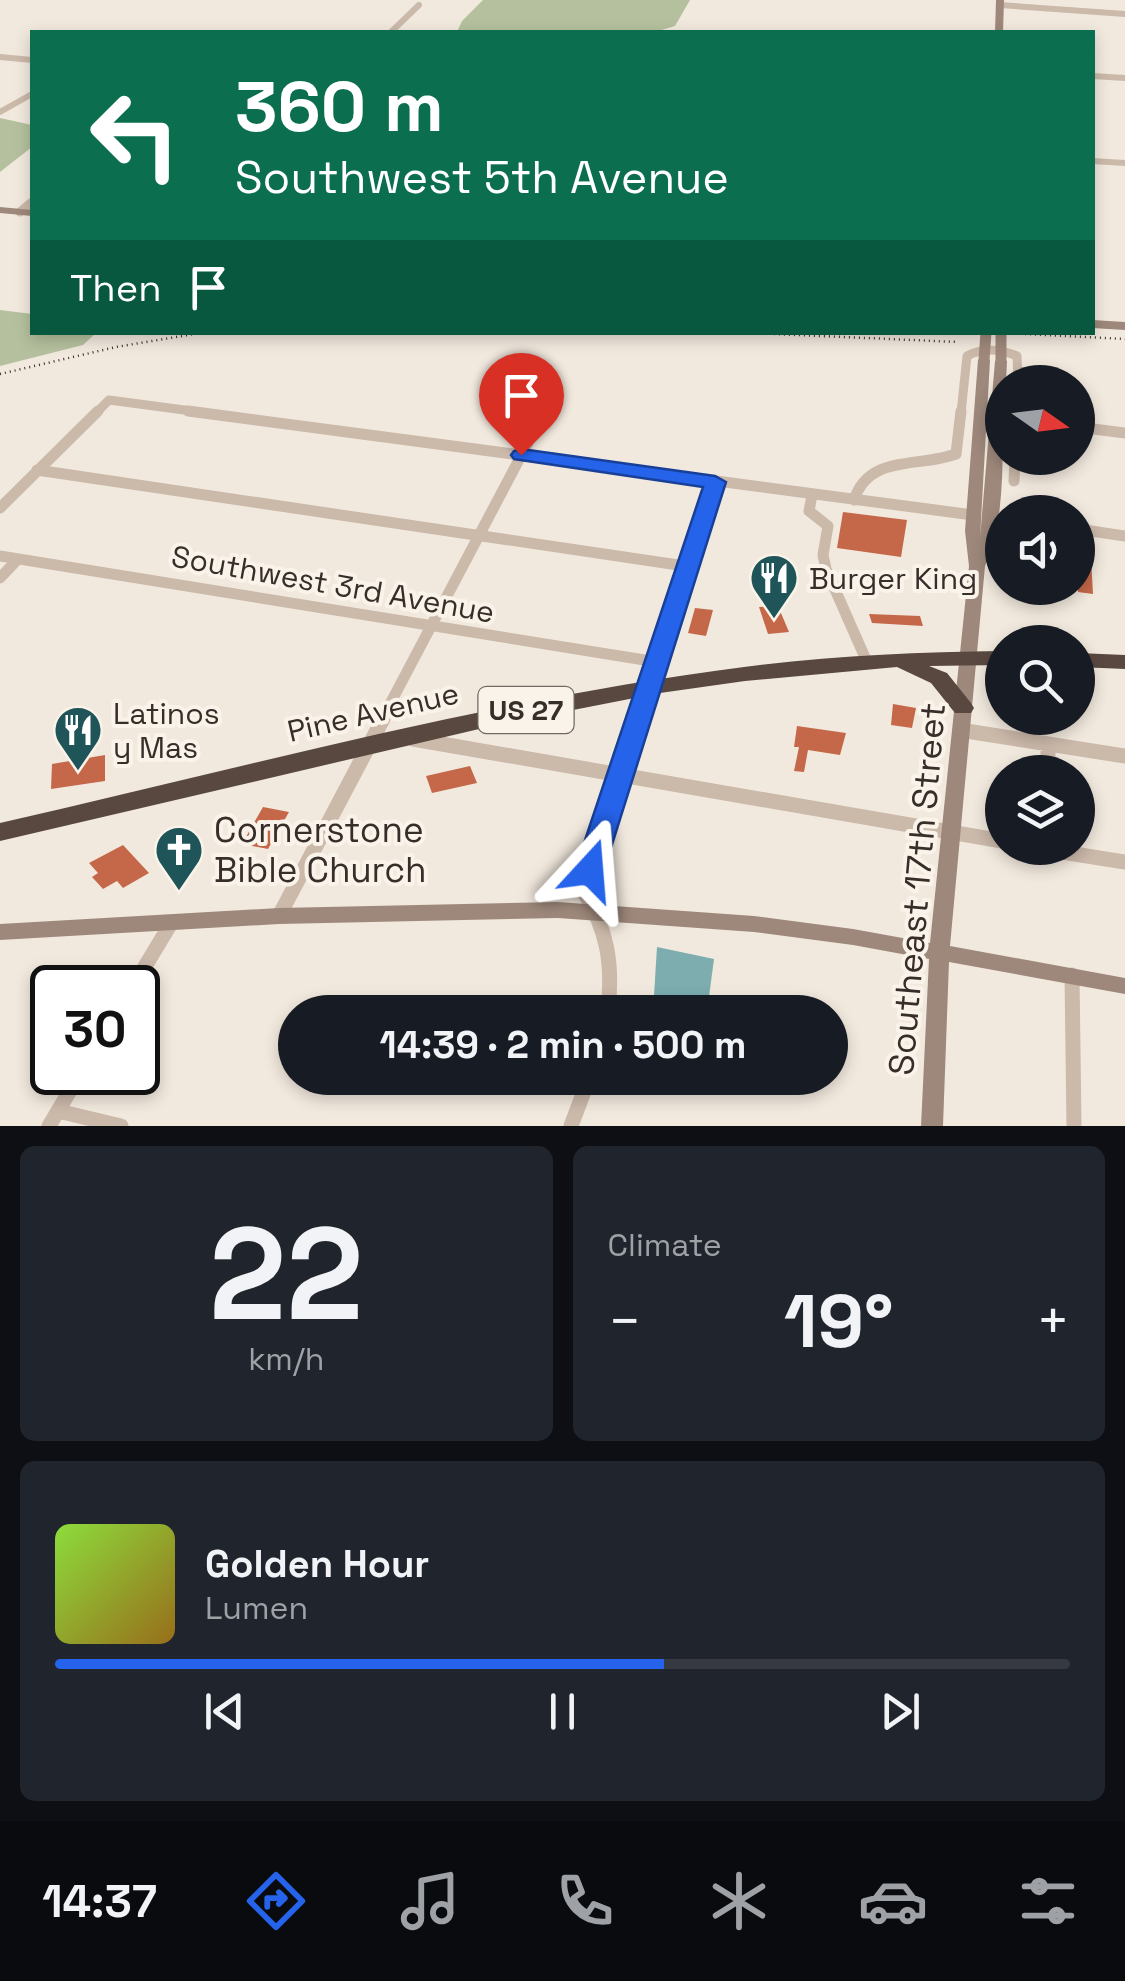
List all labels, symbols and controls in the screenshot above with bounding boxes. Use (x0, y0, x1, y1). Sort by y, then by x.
text: 360 m (235, 62, 444, 151)
icon: left (70, 70, 200, 200)
text: Southwest 5th Avenue (235, 149, 729, 206)
icon: arrive (181, 260, 236, 315)
text: Then (70, 264, 161, 312)
pin (479, 353, 564, 456)
north arrow (985, 365, 1095, 475)
map controls (985, 365, 1095, 865)
icon: arrive (494, 368, 549, 423)
button: sound (985, 495, 1095, 605)
street label: Southwest 3rd Avenue (168, 536, 498, 632)
restaurant icon: Burger King (748, 552, 800, 620)
place label: Burger King (809, 559, 977, 598)
button: search (985, 625, 1095, 735)
street label: Pine Avenue (283, 673, 463, 751)
road number: US 27 (478, 687, 574, 733)
place label: Latinos y Mas (113, 694, 220, 767)
street label: Southeast 17th Street (879, 701, 955, 1077)
restaurant icon: Latinos y Mas (52, 704, 104, 772)
button: layers (985, 755, 1095, 865)
place label: Cornerstone Bible Church (214, 808, 427, 892)
position arrow (538, 818, 642, 922)
church icon: Cornerstone Bible Church (153, 824, 205, 892)
speed limit sign: 30 (30, 965, 160, 1095)
text: 14:39 · 2 min · 500 m (380, 1021, 746, 1069)
text: 22 (209, 1191, 363, 1357)
text: Climate (608, 1225, 722, 1265)
text: 19° (784, 1273, 894, 1369)
text: − (608, 1286, 642, 1356)
text: + (1036, 1286, 1070, 1356)
text: km/h (248, 1339, 324, 1379)
text: Golden Hour (205, 1540, 429, 1588)
text: Lumen (205, 1588, 308, 1628)
icon: previous (197, 1684, 252, 1739)
icon: pause (535, 1684, 590, 1739)
icon: next (873, 1684, 928, 1739)
icon: directions (241, 1866, 311, 1936)
icon: music (395, 1866, 465, 1936)
icon: phone (550, 1866, 620, 1936)
icon: climate (704, 1866, 774, 1936)
icon: car (858, 1866, 928, 1936)
icon: filters (1013, 1866, 1083, 1936)
text: 14:37 (42, 1873, 157, 1930)

